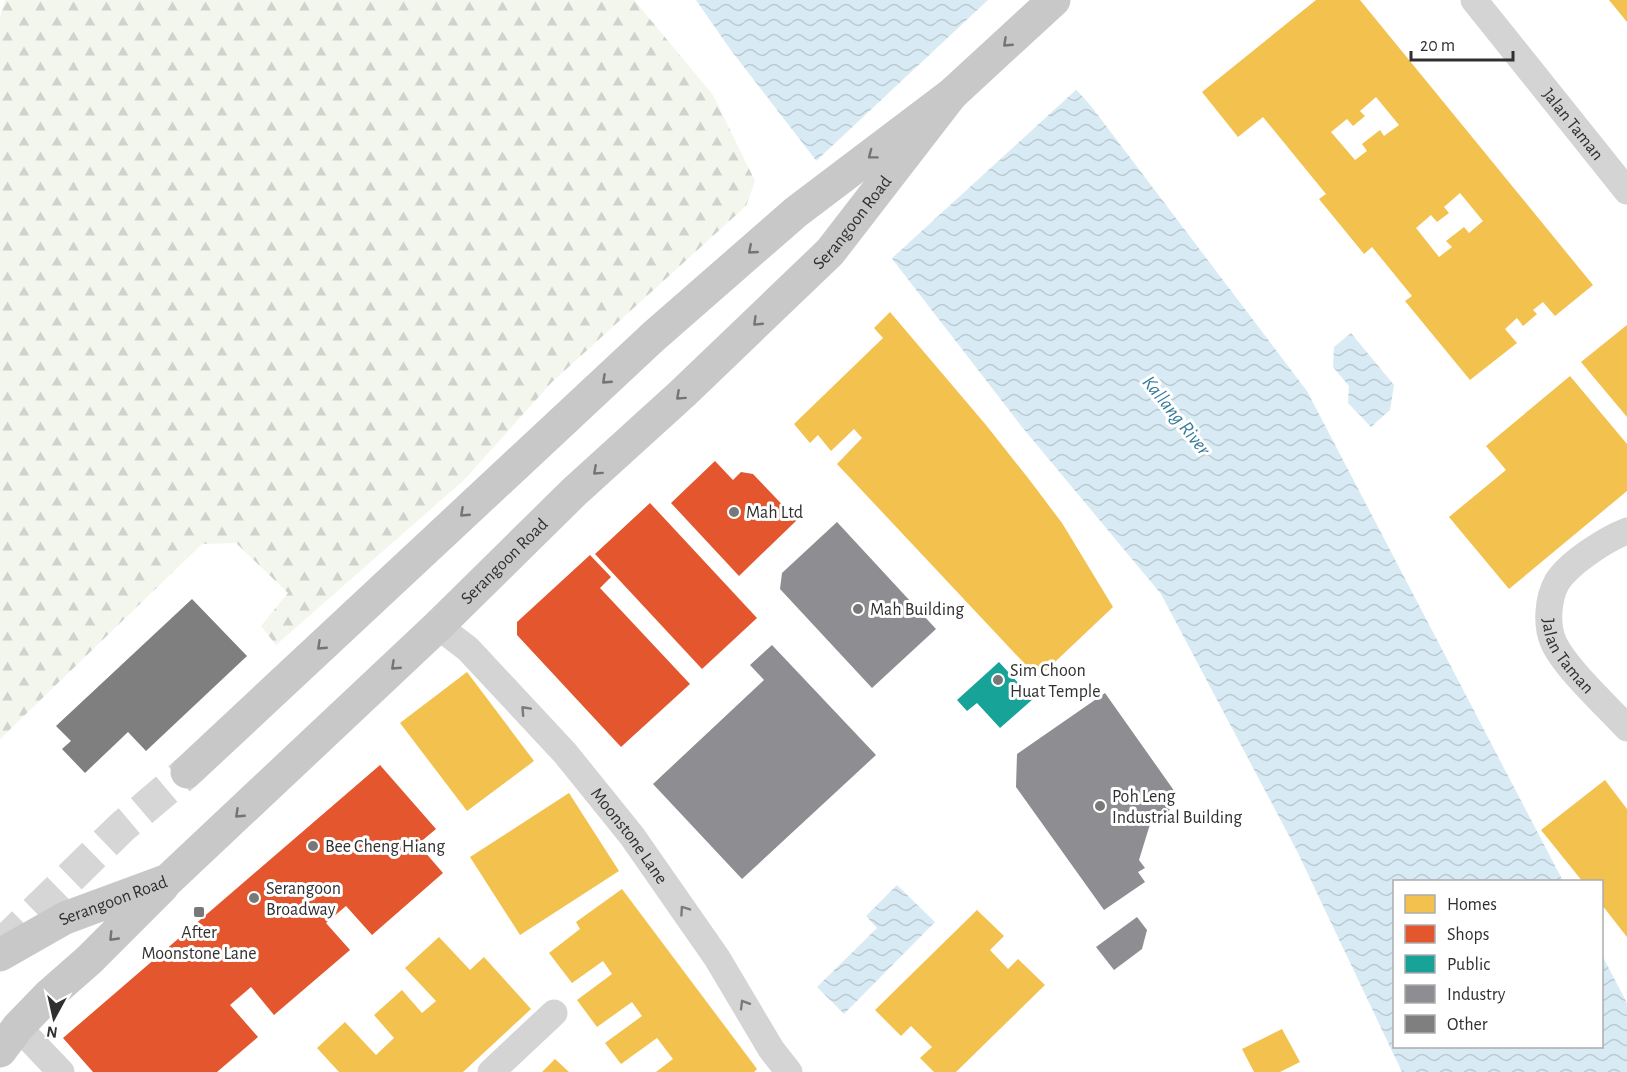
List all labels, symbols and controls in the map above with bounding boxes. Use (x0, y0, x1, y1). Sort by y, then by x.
scale bar (1411, 24, 1513, 62)
one-way arrow (1003, 36, 1014, 47)
text: 20 m (1420, 37, 1455, 55)
street label: Jalan Taman (1539, 86, 1607, 164)
one-way arrow (868, 147, 879, 158)
street label: Serangoon Road (810, 173, 895, 273)
one-way arrow (748, 243, 759, 254)
one-way arrow (753, 315, 764, 326)
water label: Kallang River (1138, 372, 1214, 459)
one-way arrow (603, 373, 613, 384)
one-way arrow (677, 388, 688, 399)
one-way arrow (593, 463, 604, 474)
place label: Mah Ltd (746, 504, 803, 522)
marker: Mah Ltd (727, 505, 741, 519)
one-way arrow (460, 506, 470, 517)
street label: Serangoon Road (458, 515, 552, 608)
place label: Mah Building (870, 601, 964, 619)
marker: Mah Building (851, 602, 865, 616)
street label: Jalan Taman (1539, 618, 1597, 697)
one-way arrow (318, 639, 329, 650)
one-way arrow (392, 659, 403, 670)
place label: Sim Choon Huat Temple (1010, 662, 1101, 701)
marker: Sim Choon Huat Temple (991, 673, 1005, 687)
one-way arrow (521, 706, 532, 717)
street label: Moonstone Lane (587, 785, 671, 888)
place label: Poh Leng Industrial Building (1112, 788, 1242, 827)
marker: Poh Leng Industrial Building (1093, 799, 1107, 813)
one-way arrow (236, 807, 246, 818)
place label: Bee Cheng Hiang (325, 838, 445, 856)
marker: Bee Cheng Hiang (306, 839, 320, 853)
street label: Serangoon Road (56, 873, 170, 930)
place label: Serangoon Broadway (266, 880, 341, 919)
legend (1393, 880, 1603, 1048)
marker: Serangoon Broadway (247, 891, 261, 905)
text: Homes (1447, 896, 1497, 914)
marker: After Moonstone Lane (192, 905, 206, 919)
one-way arrow (680, 905, 691, 916)
place label: After Moonstone Lane (141, 924, 257, 963)
text: Shops (1447, 926, 1489, 944)
one-way arrow (109, 929, 120, 940)
text: Public (1447, 956, 1490, 974)
text: Industry (1447, 986, 1506, 1004)
north arrow (24, 988, 84, 1048)
one-way arrow (740, 999, 752, 1010)
text: Other (1447, 1016, 1488, 1034)
text: N (45, 1023, 59, 1041)

